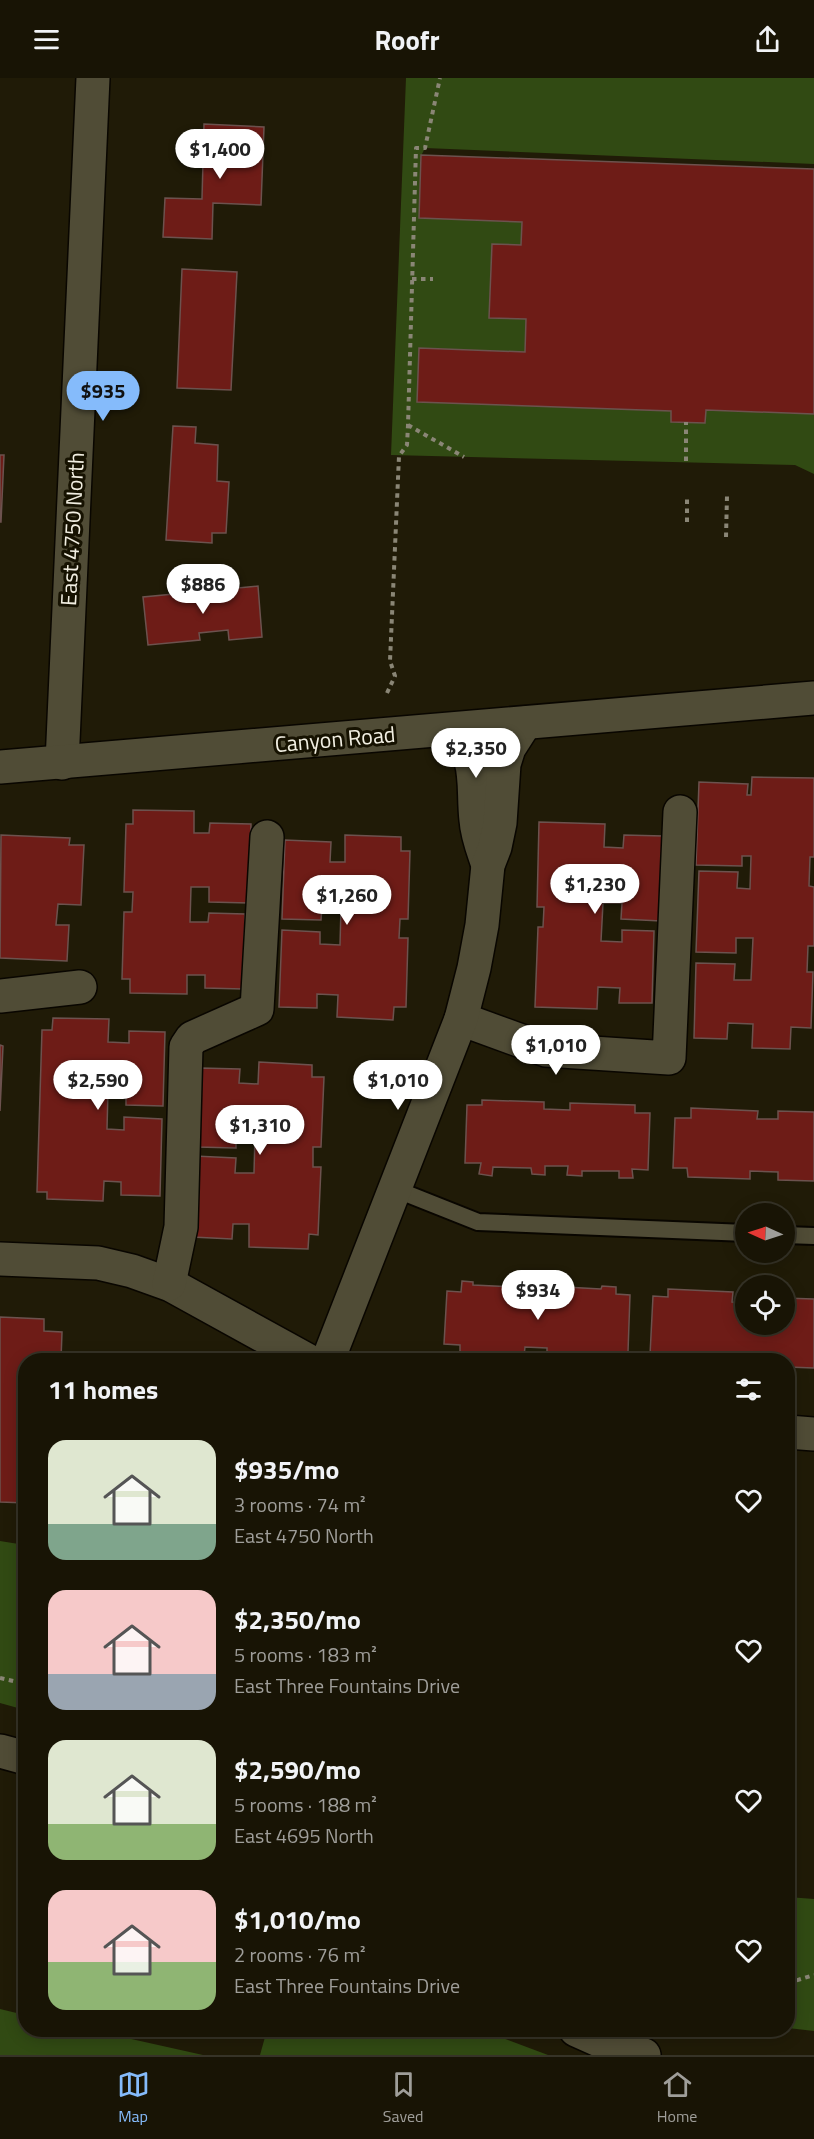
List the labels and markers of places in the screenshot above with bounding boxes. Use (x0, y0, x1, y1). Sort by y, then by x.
pin: $1,400 (171, 129, 269, 180)
pin: $935 (67, 371, 139, 422)
pin: $886 (167, 564, 239, 615)
pin: $2,350 (427, 728, 525, 779)
pin: $1,230 (546, 864, 644, 915)
pin: $1,260 (298, 875, 396, 926)
pin: $1,010 (507, 1025, 605, 1076)
pin: $2,590 (49, 1060, 147, 1111)
pin: $1,010 (349, 1060, 447, 1111)
pin: $1,310 (211, 1105, 309, 1156)
pin: $934 (502, 1270, 574, 1321)

